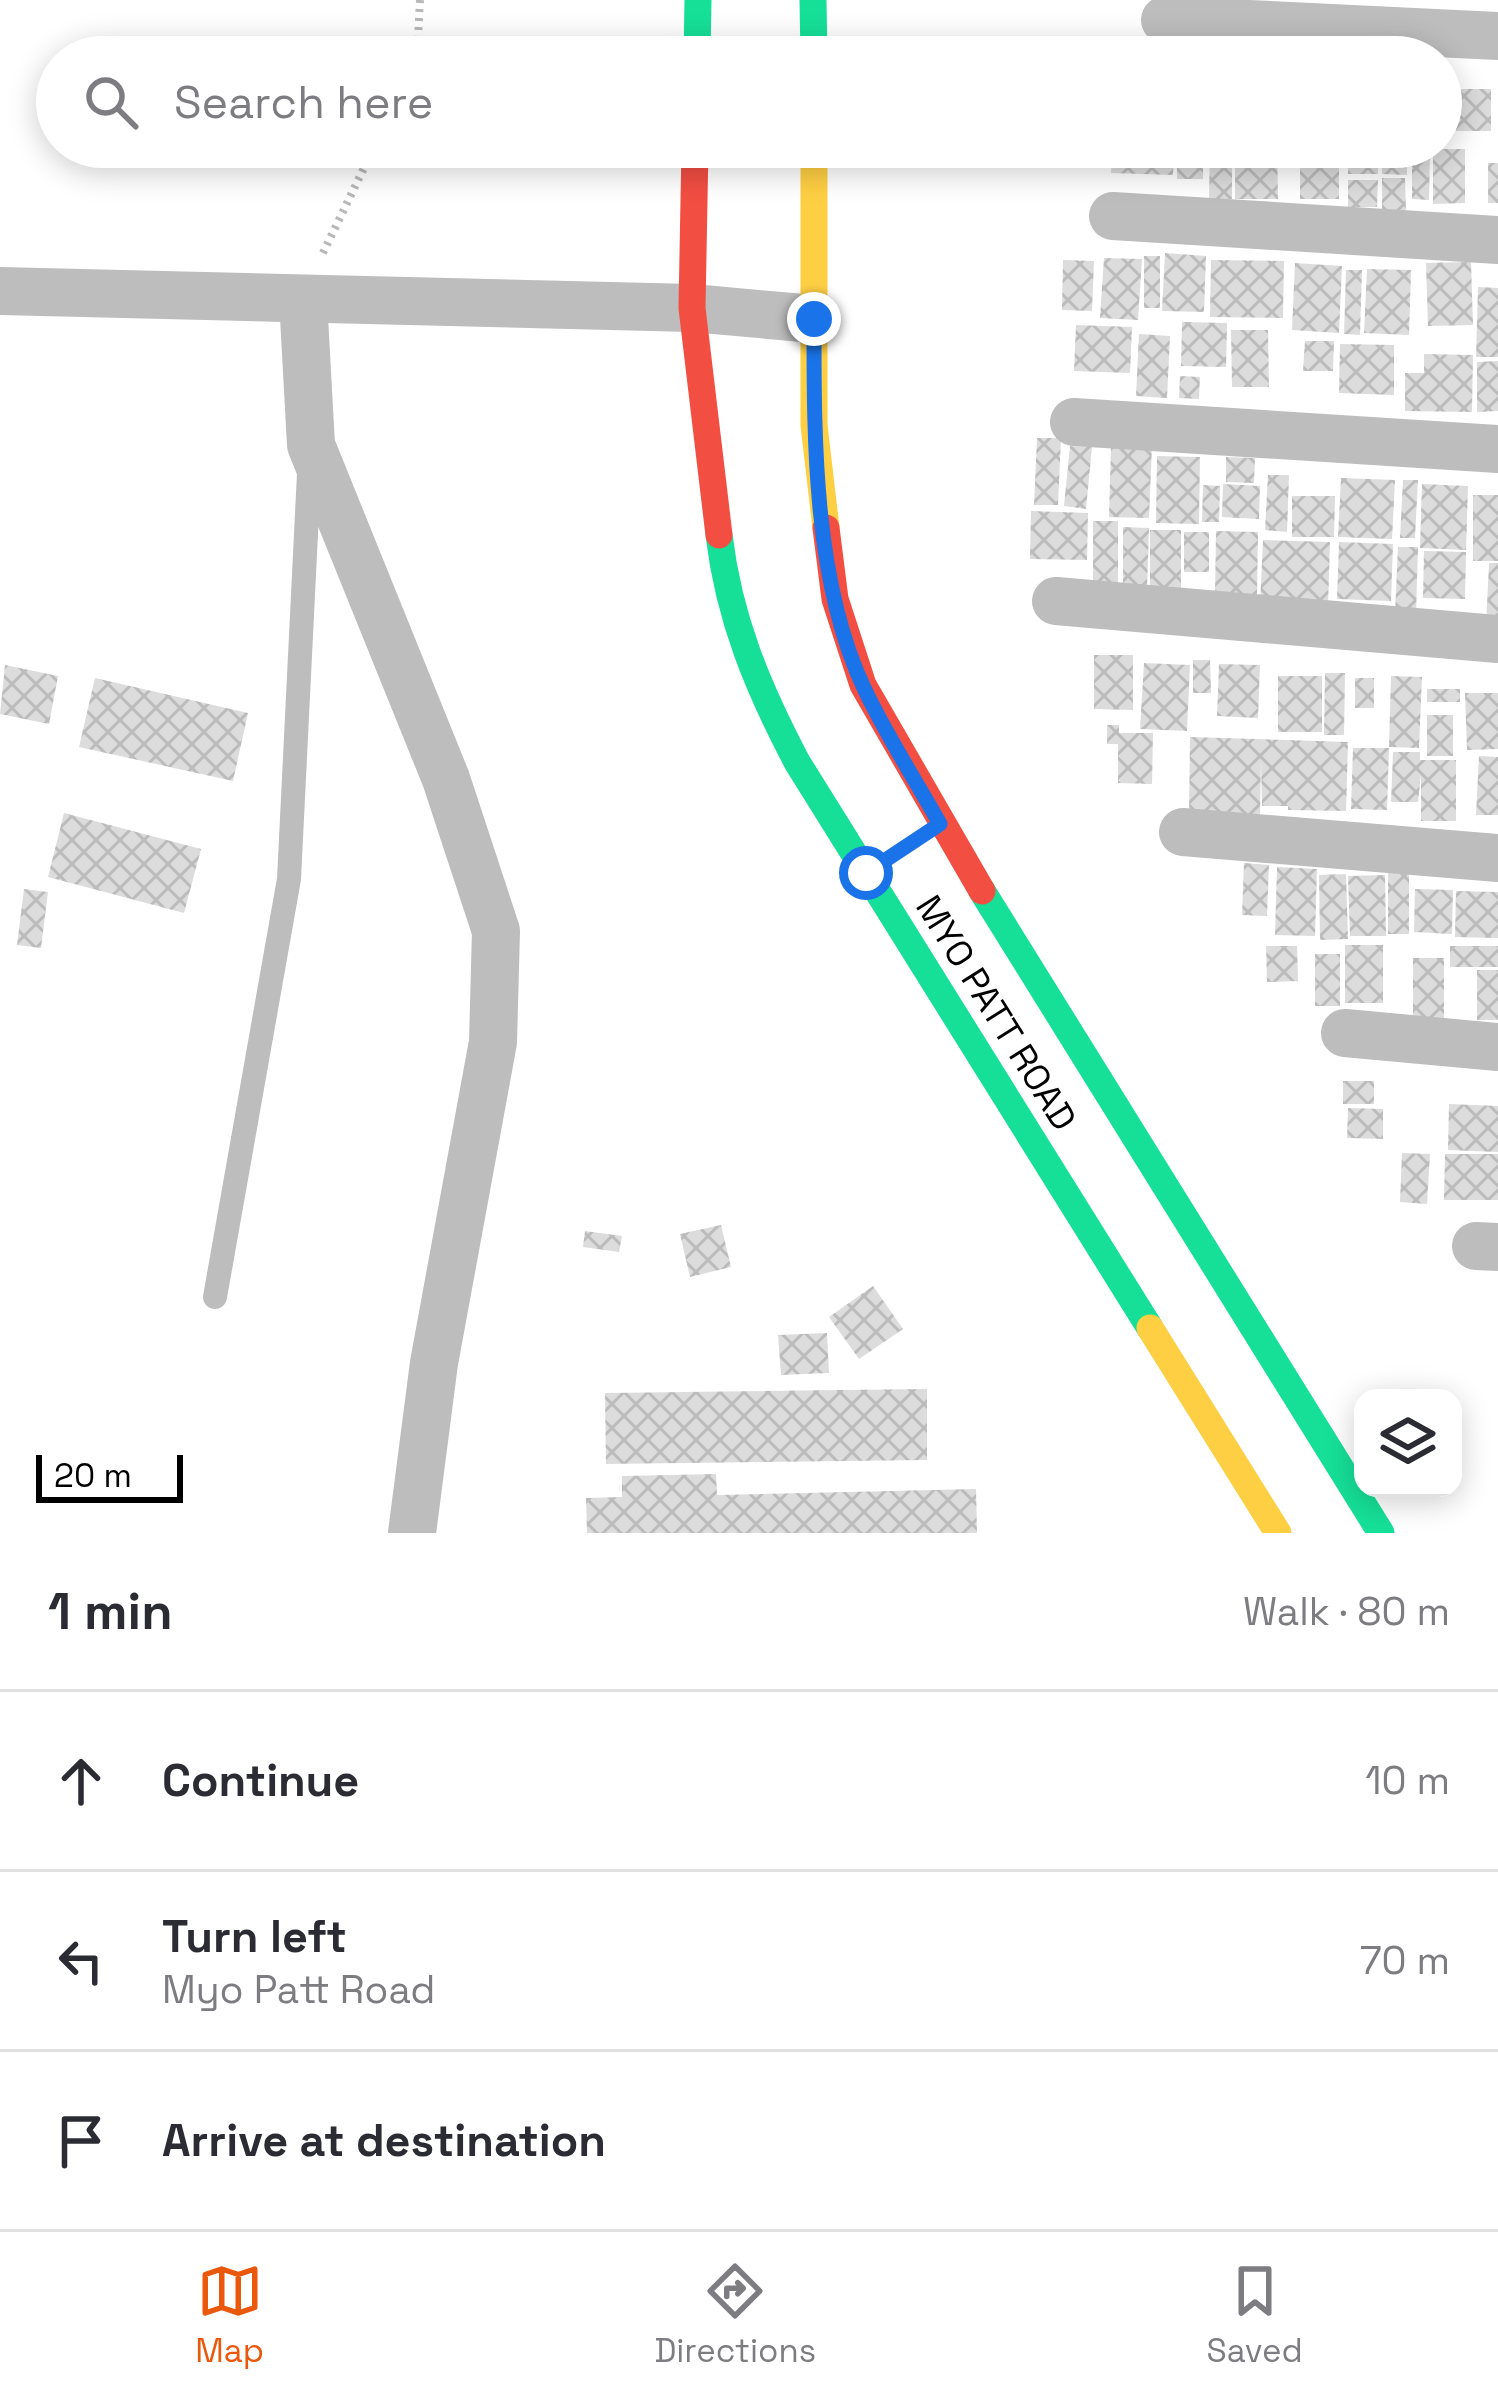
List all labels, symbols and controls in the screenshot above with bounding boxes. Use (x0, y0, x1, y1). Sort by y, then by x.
search box (36, 36, 1462, 168)
icon: search (78, 69, 144, 135)
text: Search here (174, 74, 433, 131)
route end (787, 292, 841, 346)
route start (839, 846, 893, 900)
street label: MYO PATT ROAD (905, 887, 1087, 1139)
map controls (1354, 1389, 1462, 1497)
button: layers (1354, 1389, 1462, 1497)
scale bar (36, 1449, 183, 1502)
text: 20 m (54, 1455, 132, 1497)
text: 1 min (48, 1579, 173, 1644)
text: Walk · 80 m (1243, 1587, 1450, 1636)
icon: ahead (48, 1748, 114, 1814)
text: Continue (162, 1752, 359, 1809)
text: 10 m (1365, 1756, 1450, 1805)
text: Turn left (162, 1908, 347, 1965)
icon: left (48, 1928, 114, 1994)
text: 70 m (1360, 1936, 1450, 1985)
text: Myo Patt Road (162, 1965, 435, 2014)
icon: arrive (48, 2108, 114, 2174)
text: Arrive at destination (162, 2112, 606, 2169)
tab: Map (195, 2258, 264, 2372)
tab: Directions (654, 2258, 816, 2372)
tab: Saved (1207, 2258, 1303, 2372)

